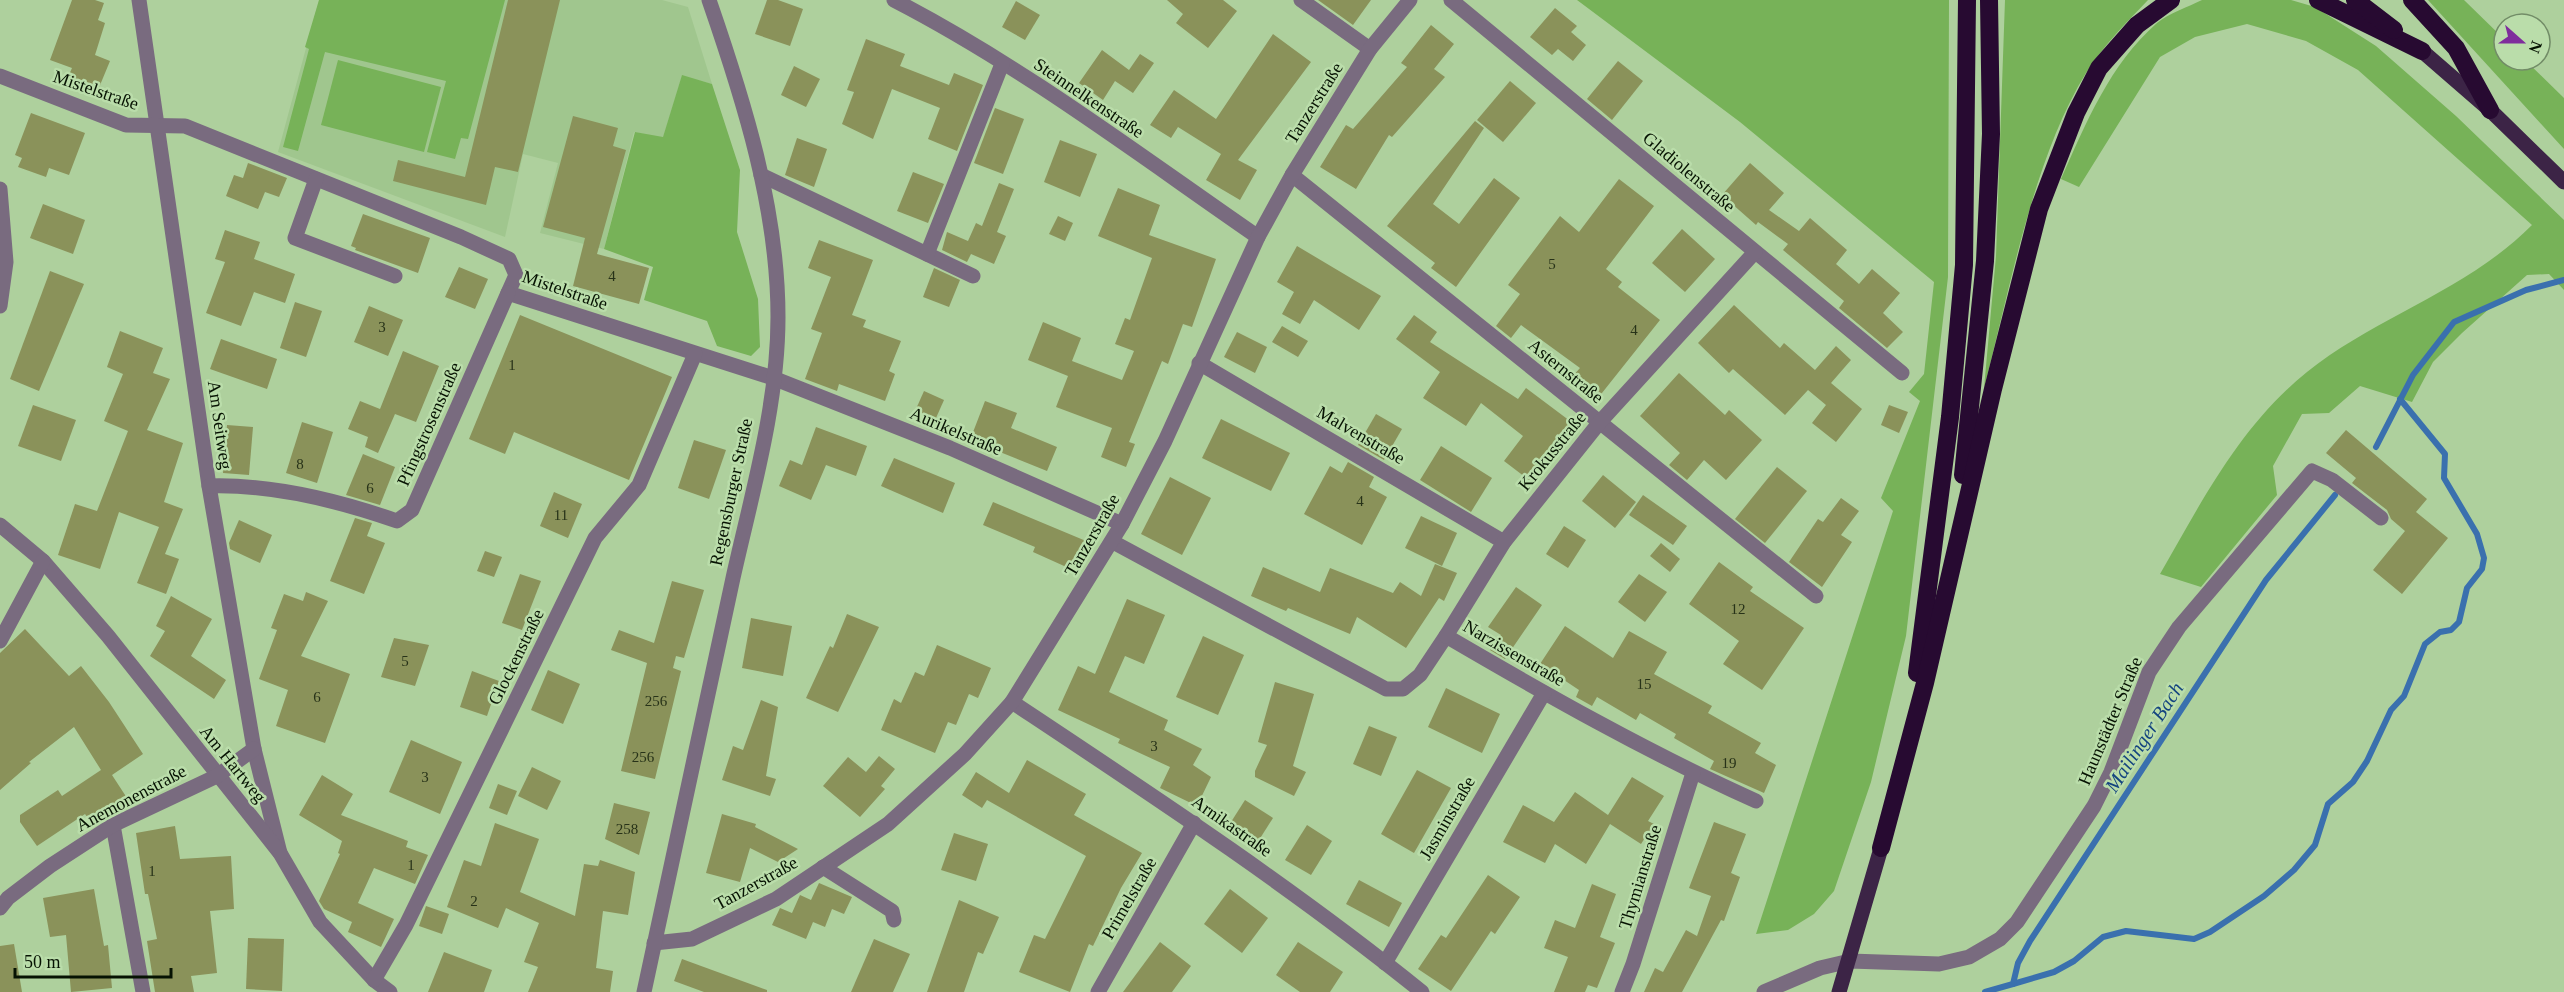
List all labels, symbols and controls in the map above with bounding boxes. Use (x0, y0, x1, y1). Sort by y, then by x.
north arrow (2492, 12, 2552, 72)
text: N (2525, 39, 2546, 56)
street label: Steinnelkenstraße (1030, 54, 1148, 142)
street label: Tanzerstraße (1281, 59, 1347, 147)
street label: Mistelstraße (51, 66, 141, 114)
street label: Gladiolenstraße (1639, 128, 1739, 216)
house number: 5 (1548, 256, 1556, 272)
street label: Mistelstraße (520, 266, 610, 314)
house number: 4 (608, 268, 616, 284)
house number: 3 (378, 319, 386, 335)
house number: 4 (1630, 322, 1638, 338)
street label: Asternstraße (1524, 335, 1608, 407)
house number: 1 (508, 357, 516, 373)
street label: Pfingstrosenstraße (393, 359, 465, 489)
street label: Am Seitweg (204, 379, 236, 471)
street label: Malvenstraße (1314, 402, 1408, 468)
street label: Aurikelstraße (907, 403, 1005, 459)
street label: Krokusstraße (1514, 407, 1590, 495)
street label: Regensburger Straße (706, 416, 756, 568)
house number: 8 (296, 456, 304, 472)
house number: 6 (366, 480, 374, 496)
street label: Tanzerstraße (1060, 490, 1124, 580)
house number: 4 (1356, 493, 1364, 509)
house number: 11 (554, 507, 568, 523)
house number: 12 (1731, 601, 1746, 617)
street label: Glockenstraße (484, 606, 548, 708)
street label: Narzissenstraße (1460, 616, 1568, 690)
house number: 5 (401, 653, 409, 669)
street label: Haunstädter Straße (2074, 654, 2146, 788)
house number: 15 (1637, 676, 1652, 692)
water label: Mailinger Bach (2100, 678, 2188, 797)
house number: 6 (313, 689, 321, 705)
house number: 256 (645, 693, 668, 709)
street label: Am Hartweg (196, 721, 270, 807)
house number: 3 (1150, 738, 1158, 754)
house number: 256 (632, 749, 655, 765)
house number: 19 (1722, 755, 1737, 771)
street label: Anemonenstraße (72, 761, 190, 835)
house number: 3 (421, 769, 429, 785)
street label: Jasminstraße (1415, 773, 1479, 863)
street label: Arnikastraße (1188, 791, 1276, 861)
house number: 258 (616, 821, 638, 837)
street label: Thymianstraße (1615, 822, 1665, 932)
street label: Tanzerstraße (711, 852, 801, 914)
street label: Primelstraße (1098, 854, 1160, 942)
house number: 1 (407, 857, 415, 873)
house number: 1 (148, 863, 156, 879)
house number: 2 (470, 893, 478, 909)
scale bar (15, 941, 171, 979)
text: 50 m (24, 952, 61, 972)

